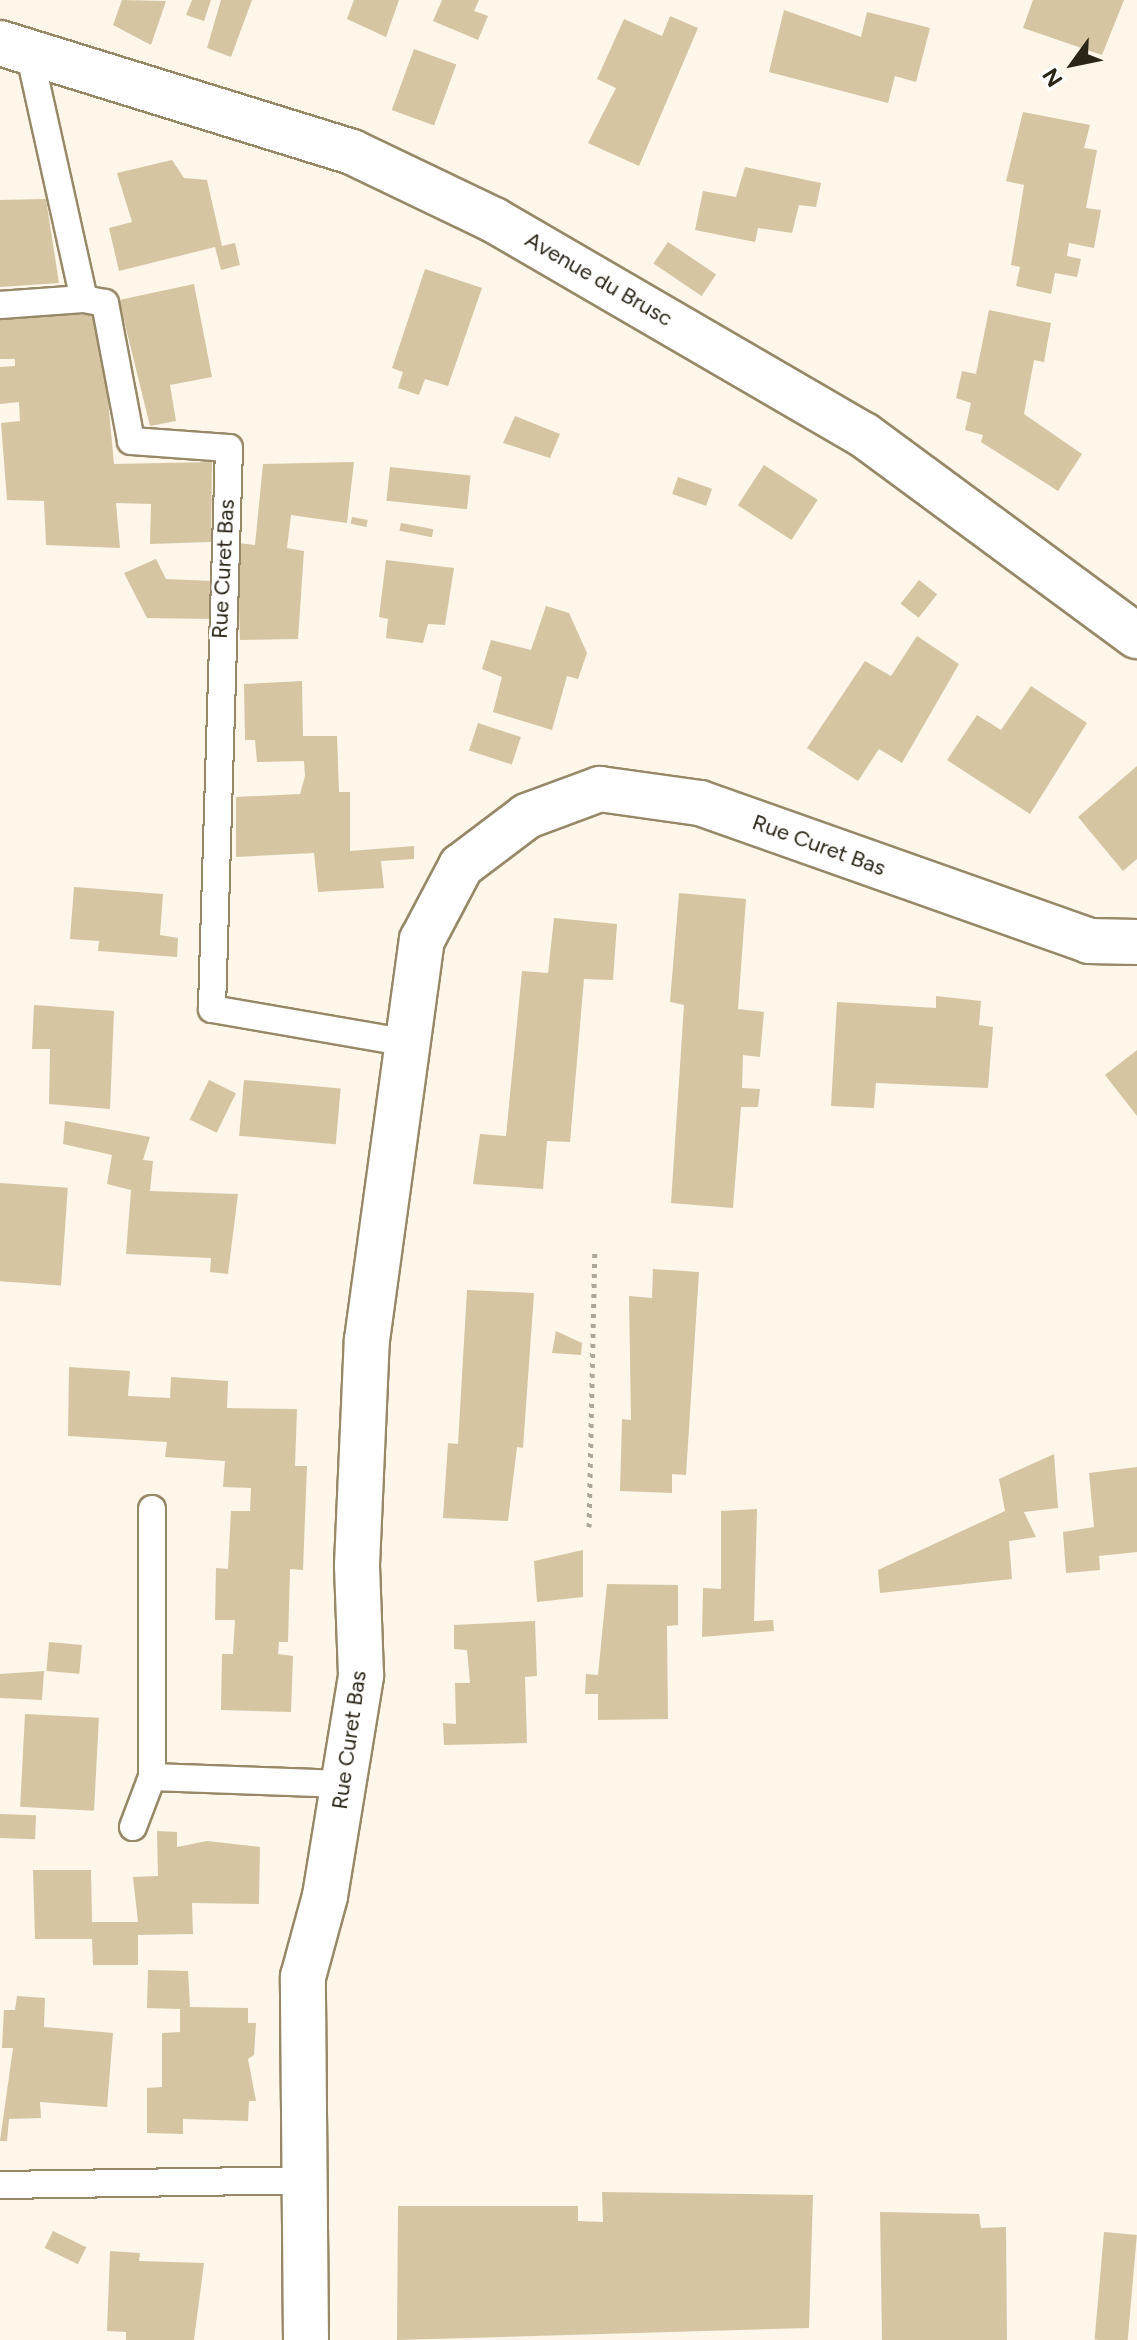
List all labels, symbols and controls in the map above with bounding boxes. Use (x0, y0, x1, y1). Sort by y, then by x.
north arrow (1033, 24, 1113, 104)
text: N (1037, 63, 1068, 92)
street label: Avenue du Brusc (521, 226, 677, 332)
street label: Rue Curet Bas (206, 499, 240, 639)
street label: Rue Curet Bas (749, 809, 889, 881)
street label: Rue Curet Bas (326, 1669, 372, 1811)

